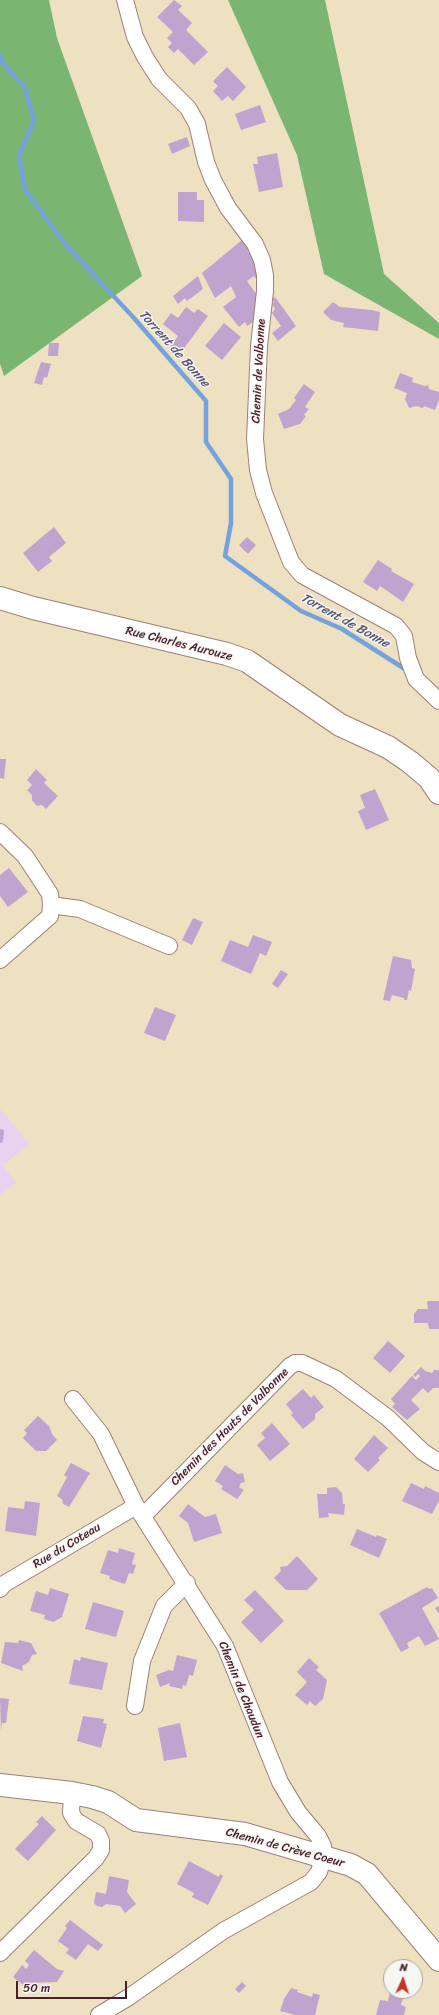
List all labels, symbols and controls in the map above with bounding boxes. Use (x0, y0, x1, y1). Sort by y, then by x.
water label: Torrent de Bonne (135, 307, 213, 391)
street label: Chemin de Valbonne (249, 318, 269, 424)
water label: Torrent de Bonne (298, 590, 392, 652)
street label: Rue Charles Aurouze (124, 624, 234, 664)
street label: Chemin des Hauts de Valbonne (168, 1365, 292, 1489)
street label: Rue du Coteau (31, 1520, 103, 1572)
street label: Chemin de Chaudun (215, 1639, 267, 1741)
street label: Chemin de Crève Coeur (224, 1825, 346, 1871)
text: N (399, 1958, 408, 1977)
north arrow (383, 1959, 423, 1999)
scale bar (18, 1973, 129, 1999)
text: 50 m (23, 1977, 50, 1999)

